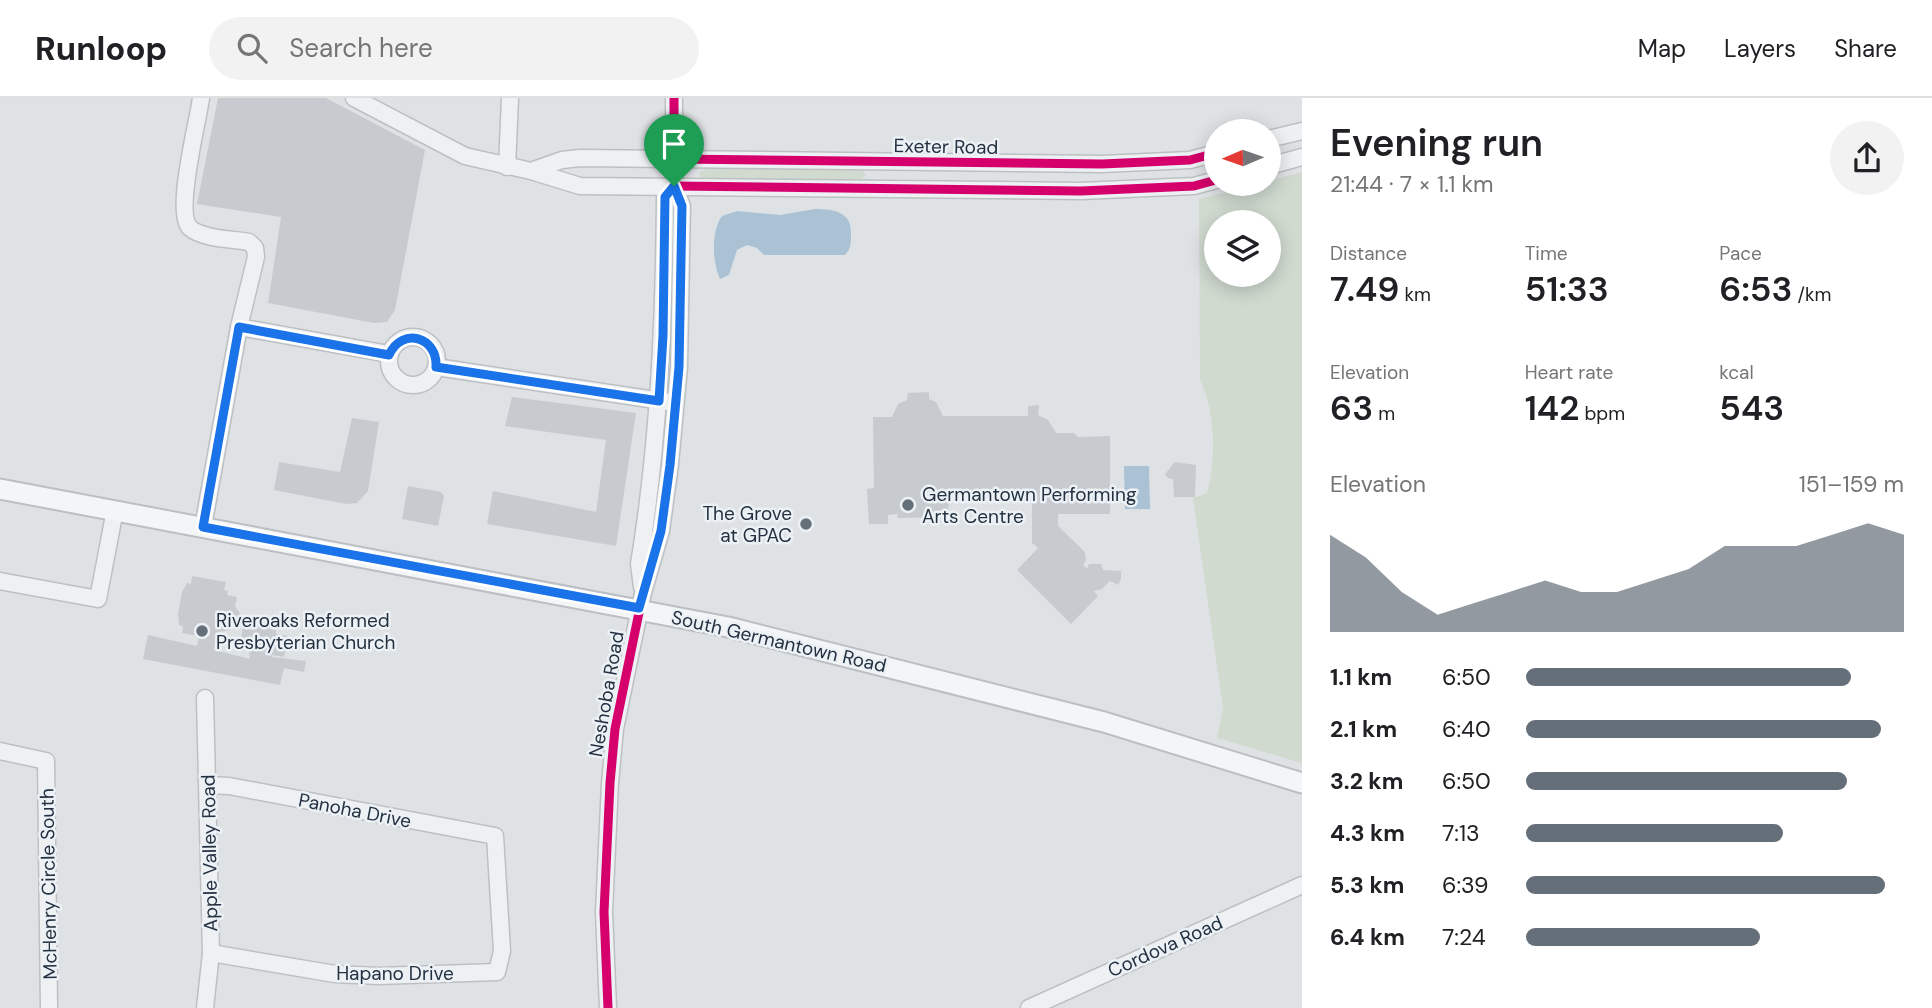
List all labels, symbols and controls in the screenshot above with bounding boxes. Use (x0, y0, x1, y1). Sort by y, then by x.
search box (209, 17, 699, 80)
text: Runloop (35, 27, 167, 70)
icon: search (233, 29, 271, 67)
text: Search here (289, 31, 433, 65)
text: Map (1638, 33, 1686, 64)
text: Layers (1724, 33, 1796, 64)
text: Share (1834, 33, 1897, 64)
pin (644, 114, 704, 186)
text: Evening run (1330, 118, 1543, 168)
north arrow (1204, 119, 1281, 196)
map controls (1204, 119, 1281, 287)
button: share (1830, 121, 1904, 195)
icon: arrive (655, 125, 693, 163)
street label: Exeter Road (894, 133, 998, 160)
text: 21:44 · 7 × 1.1 km (1330, 169, 1494, 199)
button: layers (1204, 210, 1281, 287)
text: Distance (1330, 241, 1407, 266)
text: Time (1525, 241, 1568, 266)
text: Pace (1719, 241, 1762, 266)
text: 7.49 (1330, 266, 1399, 312)
text: 51:33 (1525, 266, 1609, 312)
text: 6:53 (1719, 266, 1792, 312)
text: km (1399, 282, 1431, 307)
text: /km (1792, 282, 1831, 307)
text: Elevation (1330, 360, 1409, 385)
text: Heart rate (1525, 360, 1613, 385)
text: kcal (1719, 360, 1754, 385)
text: 63 (1330, 385, 1373, 431)
text: 142 (1525, 385, 1579, 431)
text: 543 (1719, 385, 1784, 431)
text: m (1373, 401, 1395, 426)
text: bpm (1579, 401, 1625, 426)
text: Elevation (1330, 469, 1426, 499)
text: 151–159 m (1799, 469, 1904, 499)
place label: Germantown Performing Arts Centre (922, 482, 1137, 529)
marker: Germantown Performing Arts Centre (900, 497, 916, 513)
place label: The Grove at GPAC (702, 501, 792, 548)
marker: The Grove at GPAC (798, 516, 814, 532)
street label: South Germantown Road (669, 605, 889, 678)
place label: Riveroaks Reformed Presbyterian Church (216, 608, 395, 655)
marker: Riveroaks Reformed Presbyterian Church (194, 623, 210, 639)
street label: Neshoba Road (583, 629, 630, 759)
text: 1.1 km (1330, 662, 1392, 692)
text: 6:50 (1442, 662, 1491, 692)
text: 2.1 km (1330, 714, 1397, 744)
text: 6:40 (1442, 714, 1491, 744)
text: 3.2 km (1330, 766, 1403, 796)
text: 6:50 (1442, 766, 1491, 796)
street label: Apple Valley Road (196, 774, 223, 932)
street label: Panoha Drive (296, 787, 413, 834)
street label: McHenry Circle South (34, 788, 63, 980)
text: 4.3 km (1330, 818, 1405, 848)
text: 7:13 (1442, 818, 1480, 848)
text: 5.3 km (1330, 870, 1404, 900)
text: 6:39 (1442, 870, 1488, 900)
street label: Cordova Road (1104, 910, 1227, 983)
text: 6.4 km (1330, 922, 1405, 952)
text: 7:24 (1442, 922, 1486, 952)
street label: Hapano Drive (336, 961, 454, 986)

